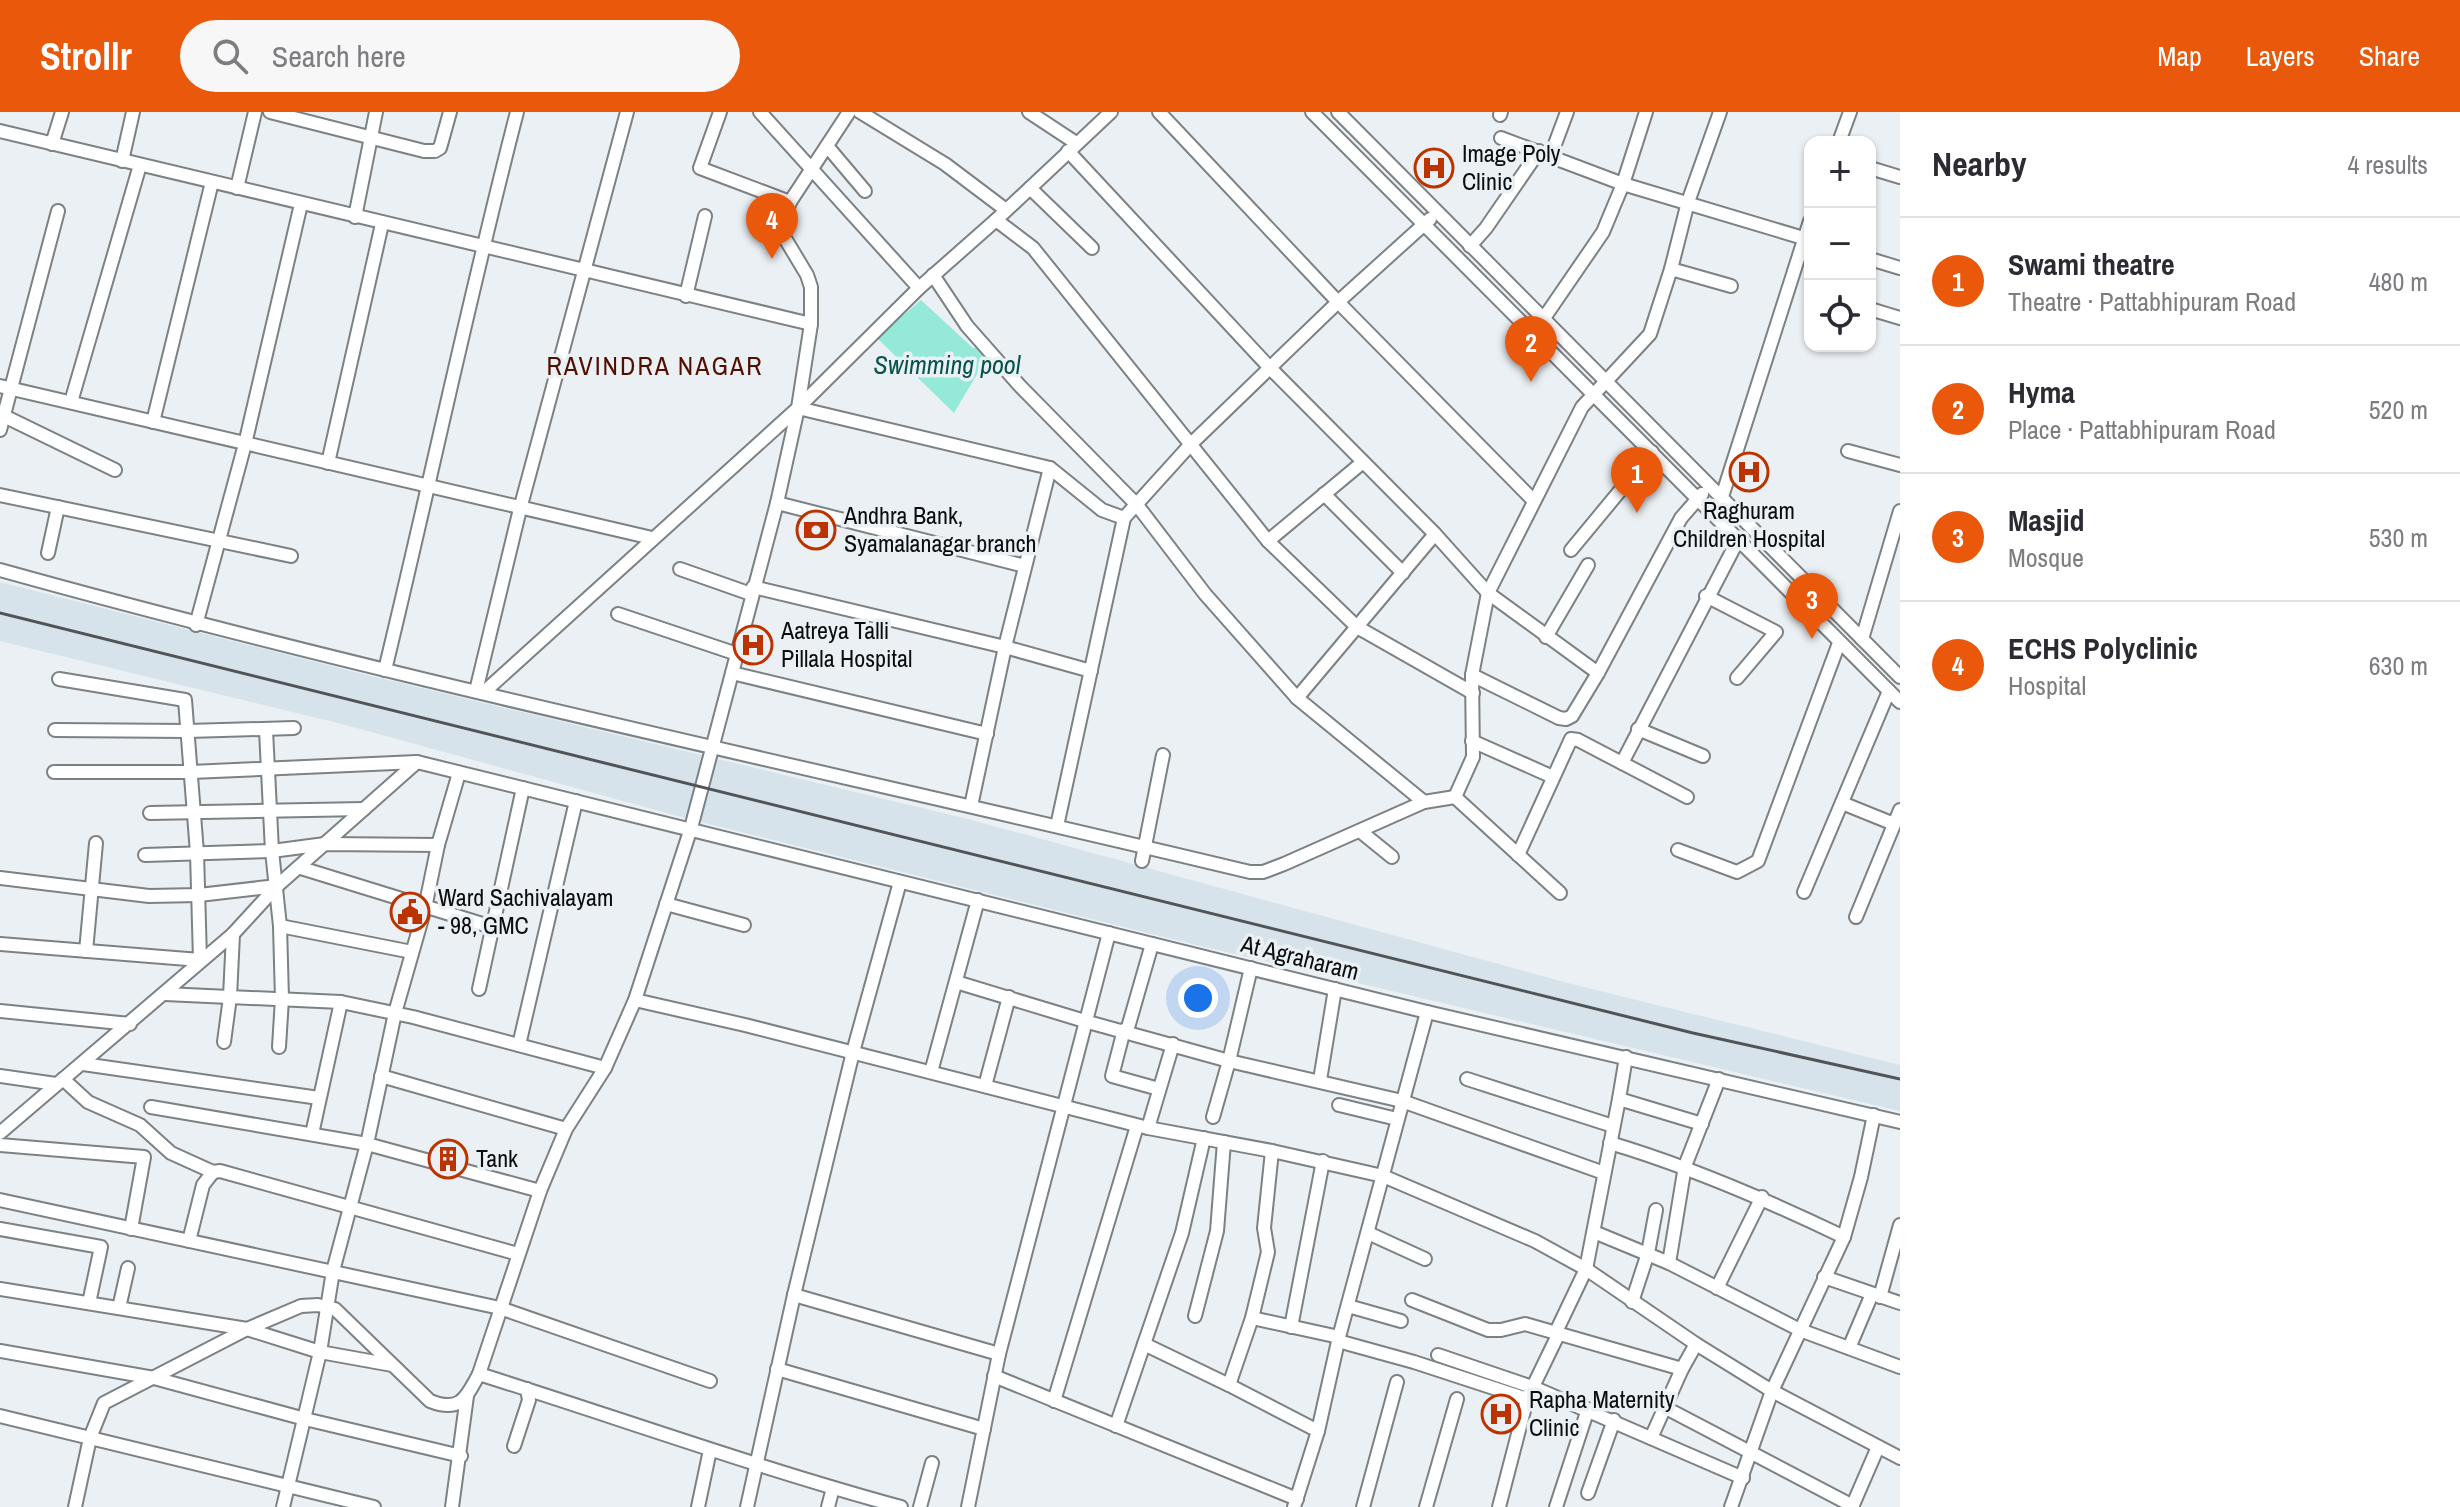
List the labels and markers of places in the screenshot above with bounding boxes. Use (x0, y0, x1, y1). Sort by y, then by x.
place label: Image Poly Clinic (1462, 137, 1561, 197)
hospital icon: Image Poly Clinic (1413, 147, 1455, 189)
pin: 4 (746, 193, 798, 259)
pin: 2 (1505, 316, 1557, 382)
pin: 1 (1611, 447, 1663, 513)
hospital icon: Raghuram Children Hospital (1728, 451, 1770, 493)
place label: Raghuram Children Hospital (1673, 494, 1825, 554)
place label: Andhra Bank, Syamalanagar branch (843, 499, 1037, 559)
bank icon: Andhra Bank, Syamalanagar branch (795, 509, 837, 551)
pin: 3 (1786, 573, 1838, 639)
place label: Aatreya Talli Pillala Hospital (780, 614, 912, 674)
hospital icon: Aatreya Talli Pillala Hospital (732, 624, 774, 666)
place label: Ward Sachivalayam - 98, GMC (438, 881, 613, 941)
public building icon: Ward Sachivalayam - 98, GMC (389, 891, 431, 933)
building icon: Tank (427, 1138, 469, 1180)
place label: Tank (476, 1142, 518, 1174)
place label: Rapha Maternity Clinic (1529, 1383, 1675, 1443)
hospital icon: Rapha Maternity Clinic (1480, 1393, 1522, 1435)

